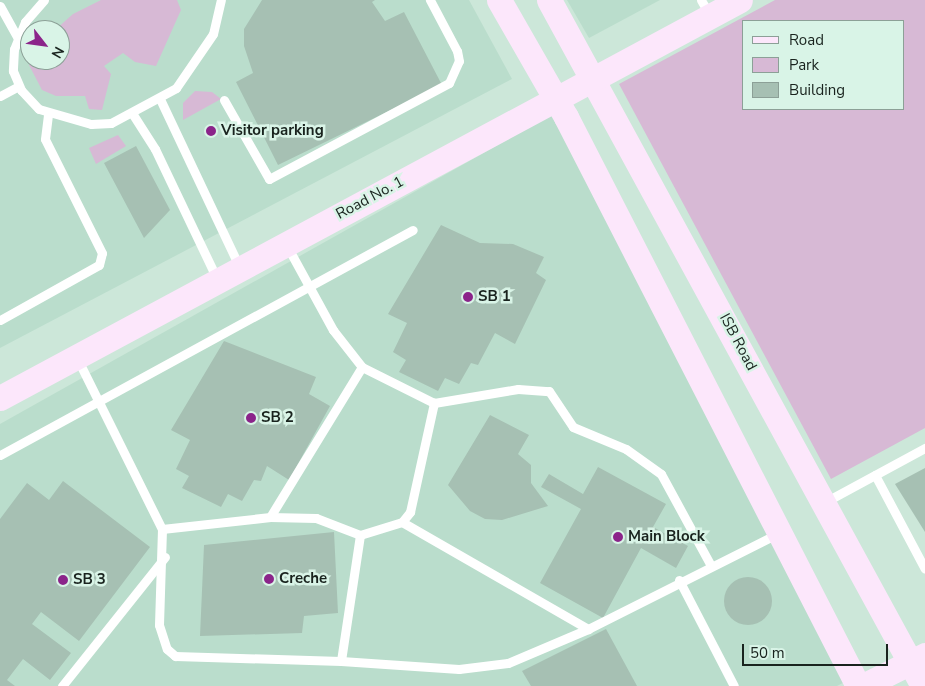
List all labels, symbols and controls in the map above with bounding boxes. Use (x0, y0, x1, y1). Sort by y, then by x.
north arrow (20, 20, 70, 70)
legend (742, 20, 905, 110)
text: Road (789, 30, 824, 50)
text: N (47, 43, 68, 62)
text: Park (789, 55, 819, 75)
text: Building (789, 80, 845, 100)
place label: Visitor parking (221, 122, 324, 140)
marker: Visitor parking (205, 125, 217, 137)
street label: Road No. 1 (333, 173, 407, 223)
place label: SB 1 (478, 288, 511, 306)
marker: SB 1 (462, 291, 474, 303)
street label: ISB Road (716, 310, 760, 374)
place label: SB 2 (261, 409, 294, 427)
marker: SB 2 (245, 412, 257, 424)
place label: Main Block (628, 528, 705, 546)
marker: Main Block (612, 531, 624, 543)
place label: Creche (279, 570, 327, 588)
place label: SB 3 (73, 571, 106, 589)
marker: Creche (263, 573, 275, 585)
marker: SB 3 (57, 574, 69, 586)
scale bar (745, 634, 891, 666)
text: 50 m (750, 643, 785, 663)

